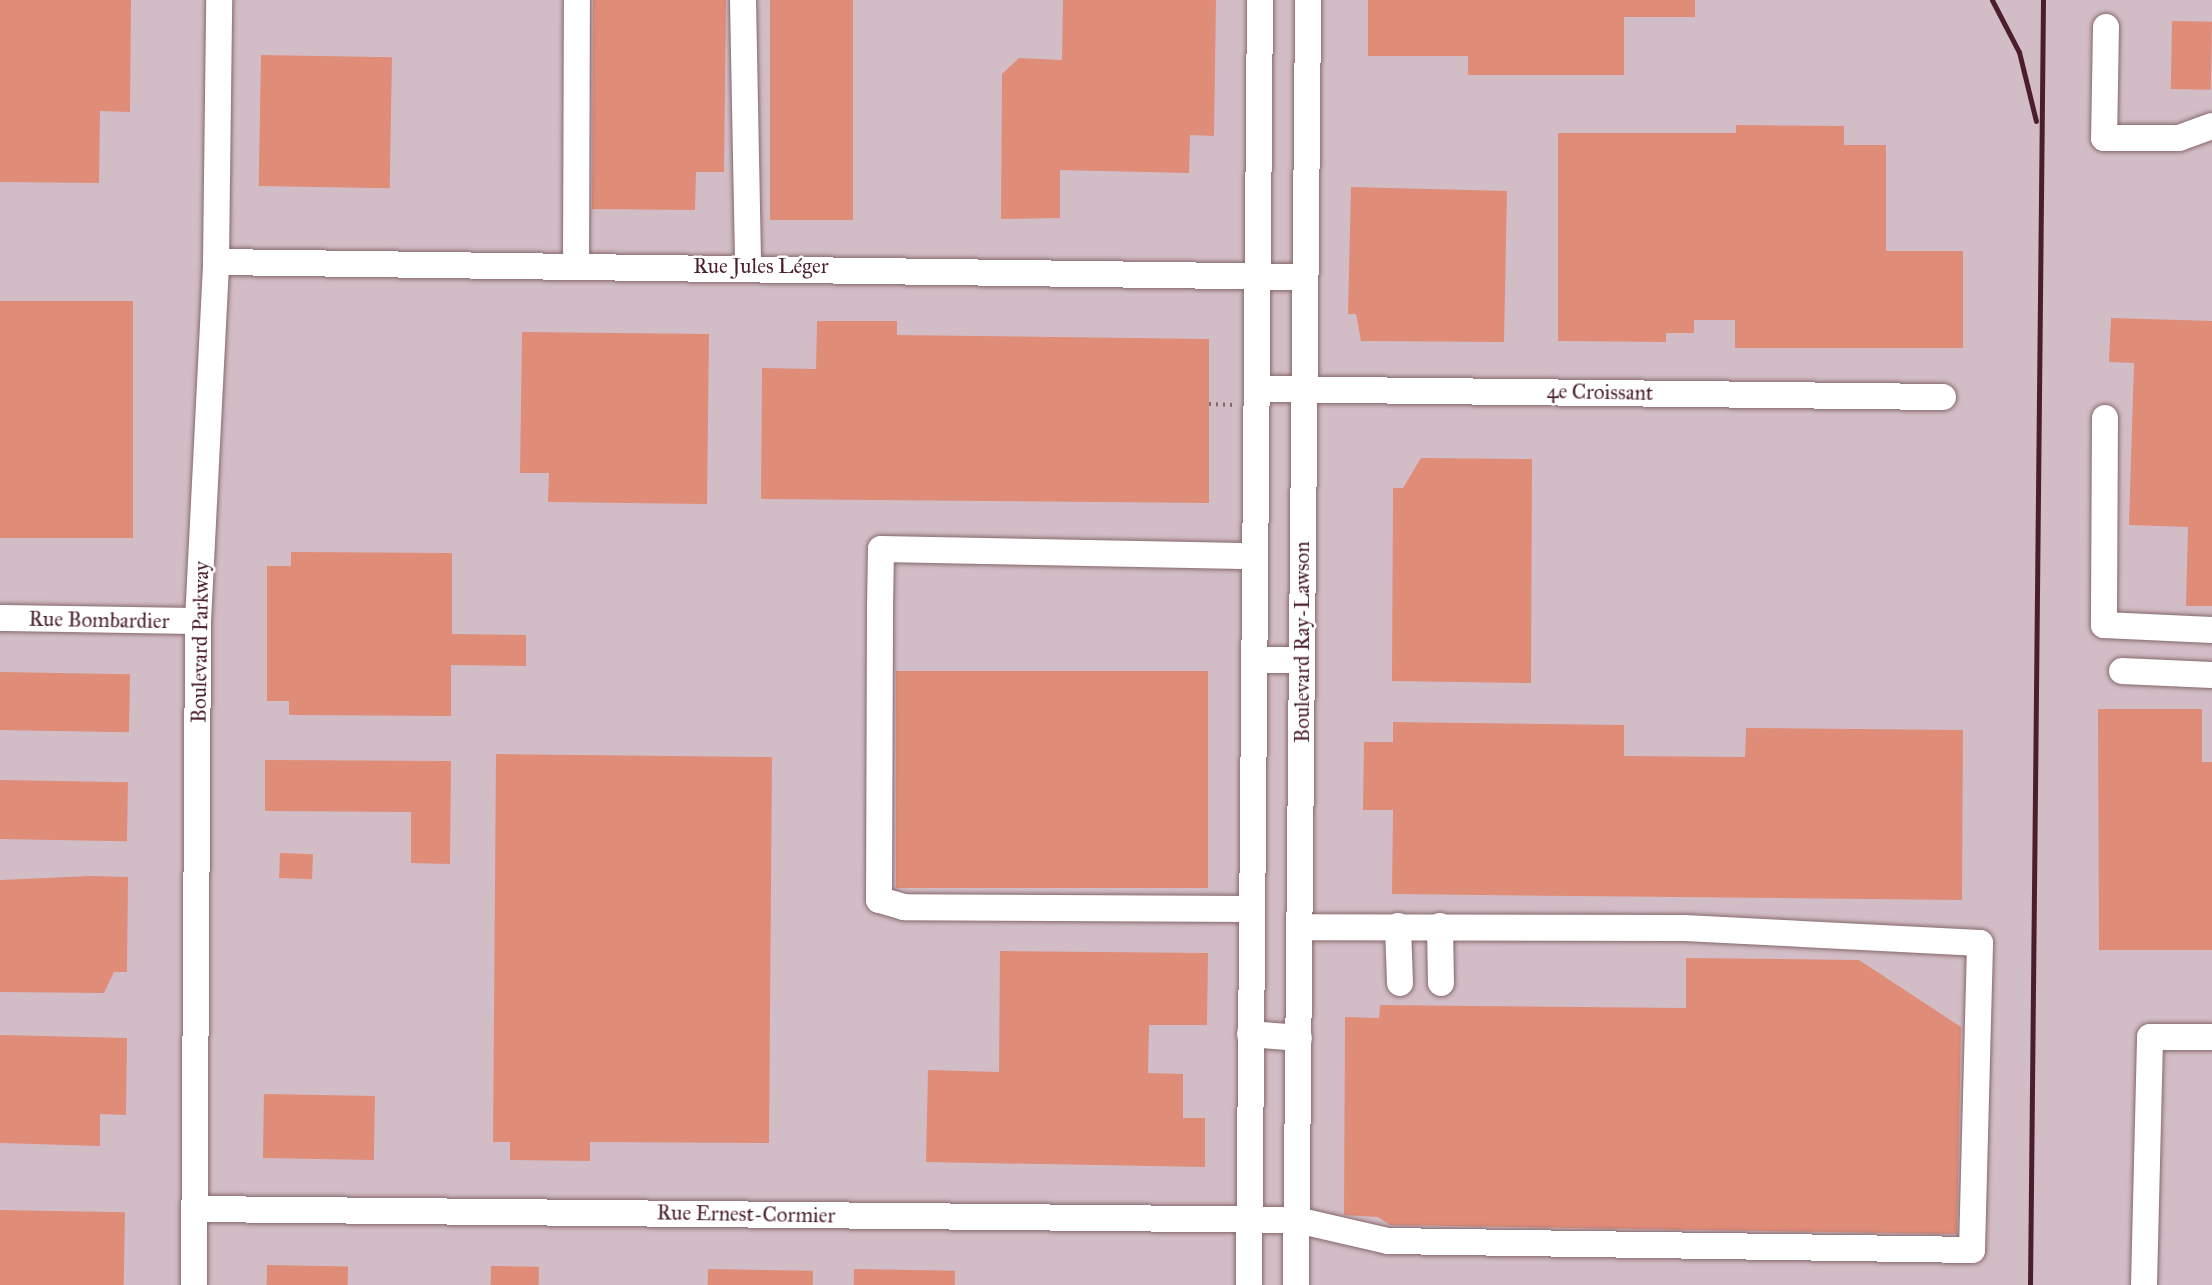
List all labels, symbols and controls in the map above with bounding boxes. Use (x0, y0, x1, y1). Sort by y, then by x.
street label: Rue Jules Léger (693, 253, 829, 279)
street label: 4e Croissant (1547, 378, 1653, 406)
street label: Boulevard Ray-Lawson (1289, 541, 1315, 743)
street label: Boulevard Parkway (186, 561, 214, 723)
street label: Rue Bombardier (28, 606, 170, 634)
street label: Rue Ernest-Cormier (656, 1200, 836, 1228)

